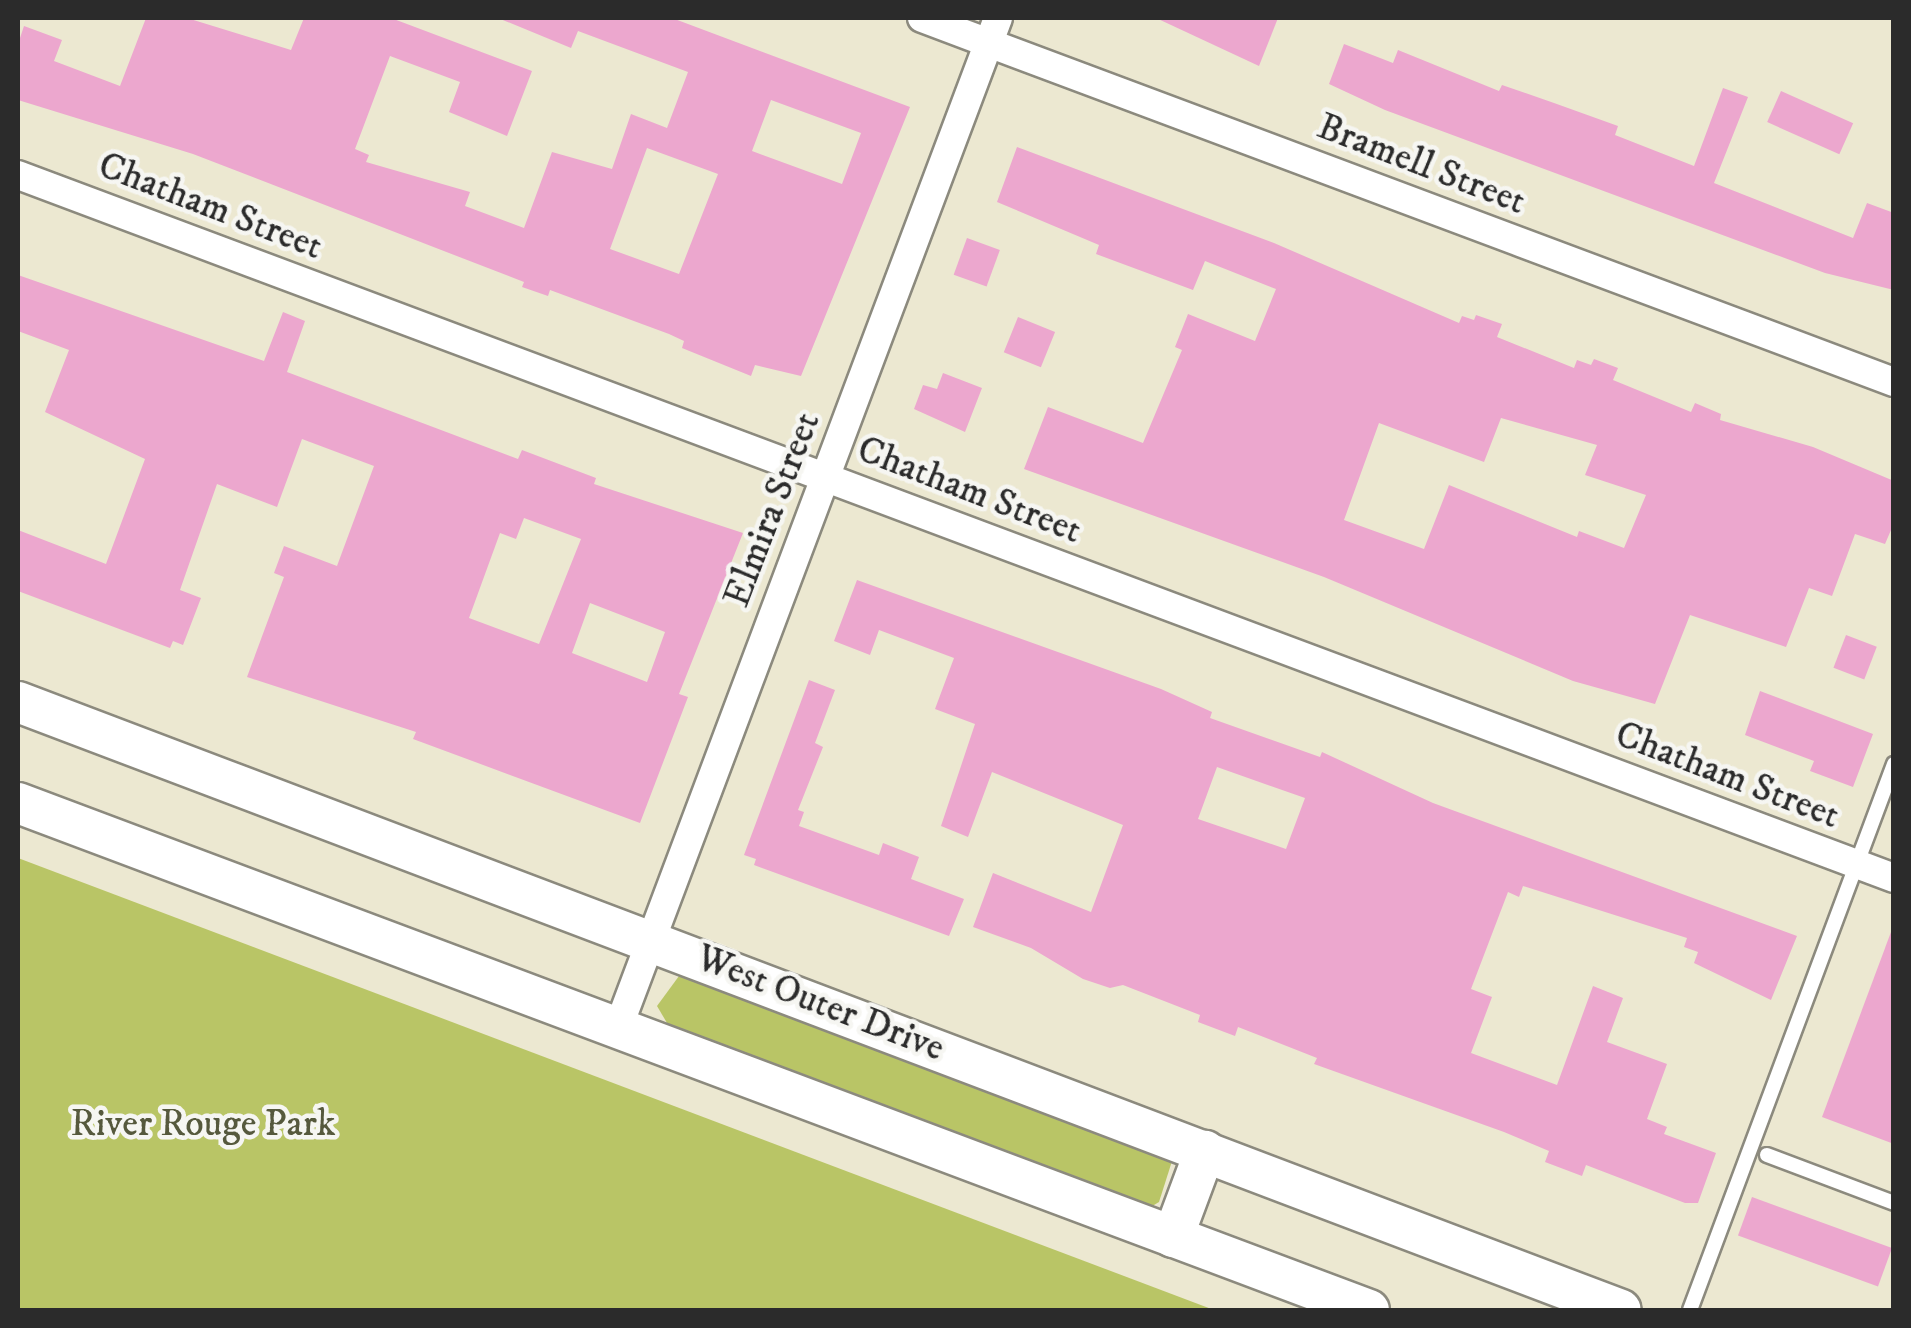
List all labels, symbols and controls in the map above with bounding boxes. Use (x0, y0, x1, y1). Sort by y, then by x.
street label: Bramell Street (1311, 104, 1531, 226)
street label: Chatham Street (92, 143, 328, 271)
street label: Elmira Street (715, 406, 831, 614)
street label: Chatham Street (851, 427, 1087, 555)
street label: Chatham Street (1609, 712, 1845, 840)
street label: West Outer Drive (690, 936, 950, 1072)
park label: River Rouge Park (70, 1102, 336, 1148)

